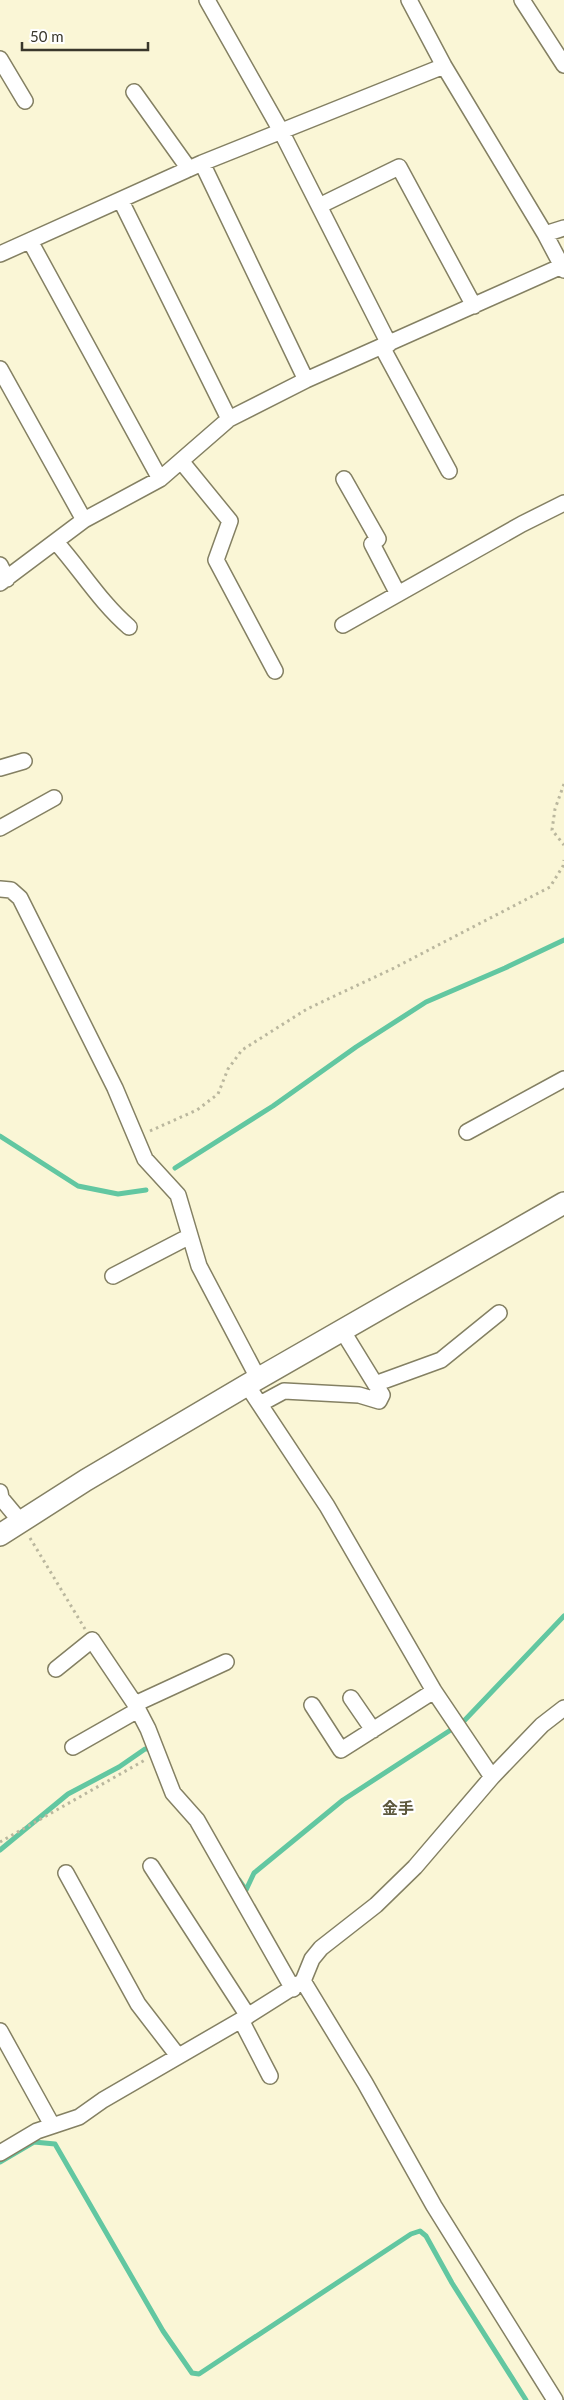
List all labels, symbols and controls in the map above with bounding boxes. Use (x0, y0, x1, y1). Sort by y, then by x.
scale bar (22, 20, 149, 52)
text: 50 m (30, 27, 64, 45)
district label: 金手 (382, 1798, 414, 1817)

